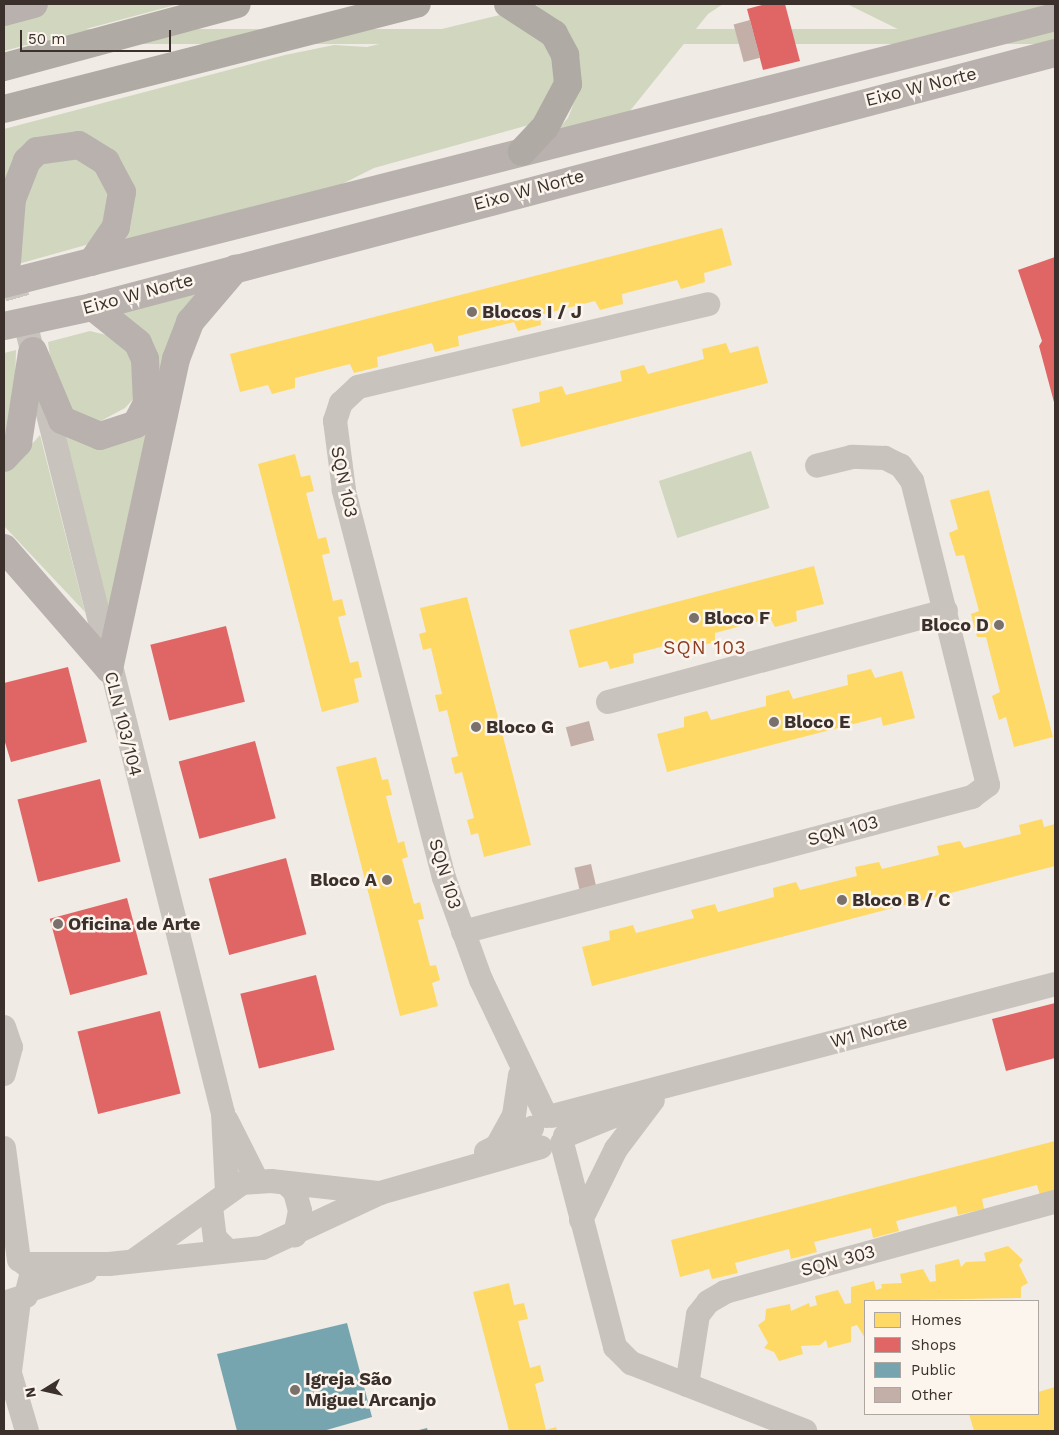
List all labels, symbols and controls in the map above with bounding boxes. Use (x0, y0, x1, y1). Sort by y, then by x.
scale bar (22, 20, 174, 52)
text: 50 m (28, 30, 65, 48)
street label: Eixo W Norte (863, 63, 979, 111)
street label: Eixo W Norte (471, 165, 587, 215)
street label: Eixo W Norte (80, 269, 196, 319)
place label: Blocos I / J (482, 301, 582, 323)
marker: Blocos I / J (466, 306, 478, 318)
street label: SQN 103 (326, 444, 362, 520)
place label: Bloco F (704, 607, 770, 629)
marker: Bloco F (688, 612, 700, 624)
place label: Bloco D (921, 614, 989, 636)
marker: Bloco D (993, 619, 1005, 631)
district label: SQN 103 (662, 637, 748, 659)
street label: CLN 103/104 (99, 669, 147, 779)
place label: Bloco E (784, 711, 850, 733)
place label: Bloco G (486, 716, 554, 738)
marker: Bloco E (768, 716, 780, 728)
marker: Bloco G (470, 721, 482, 733)
street label: SQN 103 (805, 811, 881, 851)
street label: SQN 103 (424, 836, 466, 912)
place label: Bloco A (310, 869, 377, 891)
marker: Bloco A (381, 874, 393, 886)
place label: Bloco B / C (852, 889, 950, 911)
marker: Bloco B / C (836, 894, 848, 906)
place label: Oficina de Arte (68, 913, 201, 935)
marker: Oficina de Arte (52, 918, 64, 930)
street label: W1 Norte (828, 1011, 910, 1053)
street label: SQN 303 (798, 1241, 878, 1281)
legend (864, 1300, 1039, 1415)
text: Homes (911, 1311, 962, 1329)
text: Shops (911, 1336, 956, 1354)
text: Public (911, 1361, 956, 1379)
north arrow (20, 1365, 70, 1415)
place label: Igreja São Miguel Arcanjo (305, 1369, 437, 1412)
marker: Igreja São Miguel Arcanjo (289, 1384, 301, 1396)
text: N (21, 1386, 39, 1399)
text: Other (911, 1386, 953, 1404)

